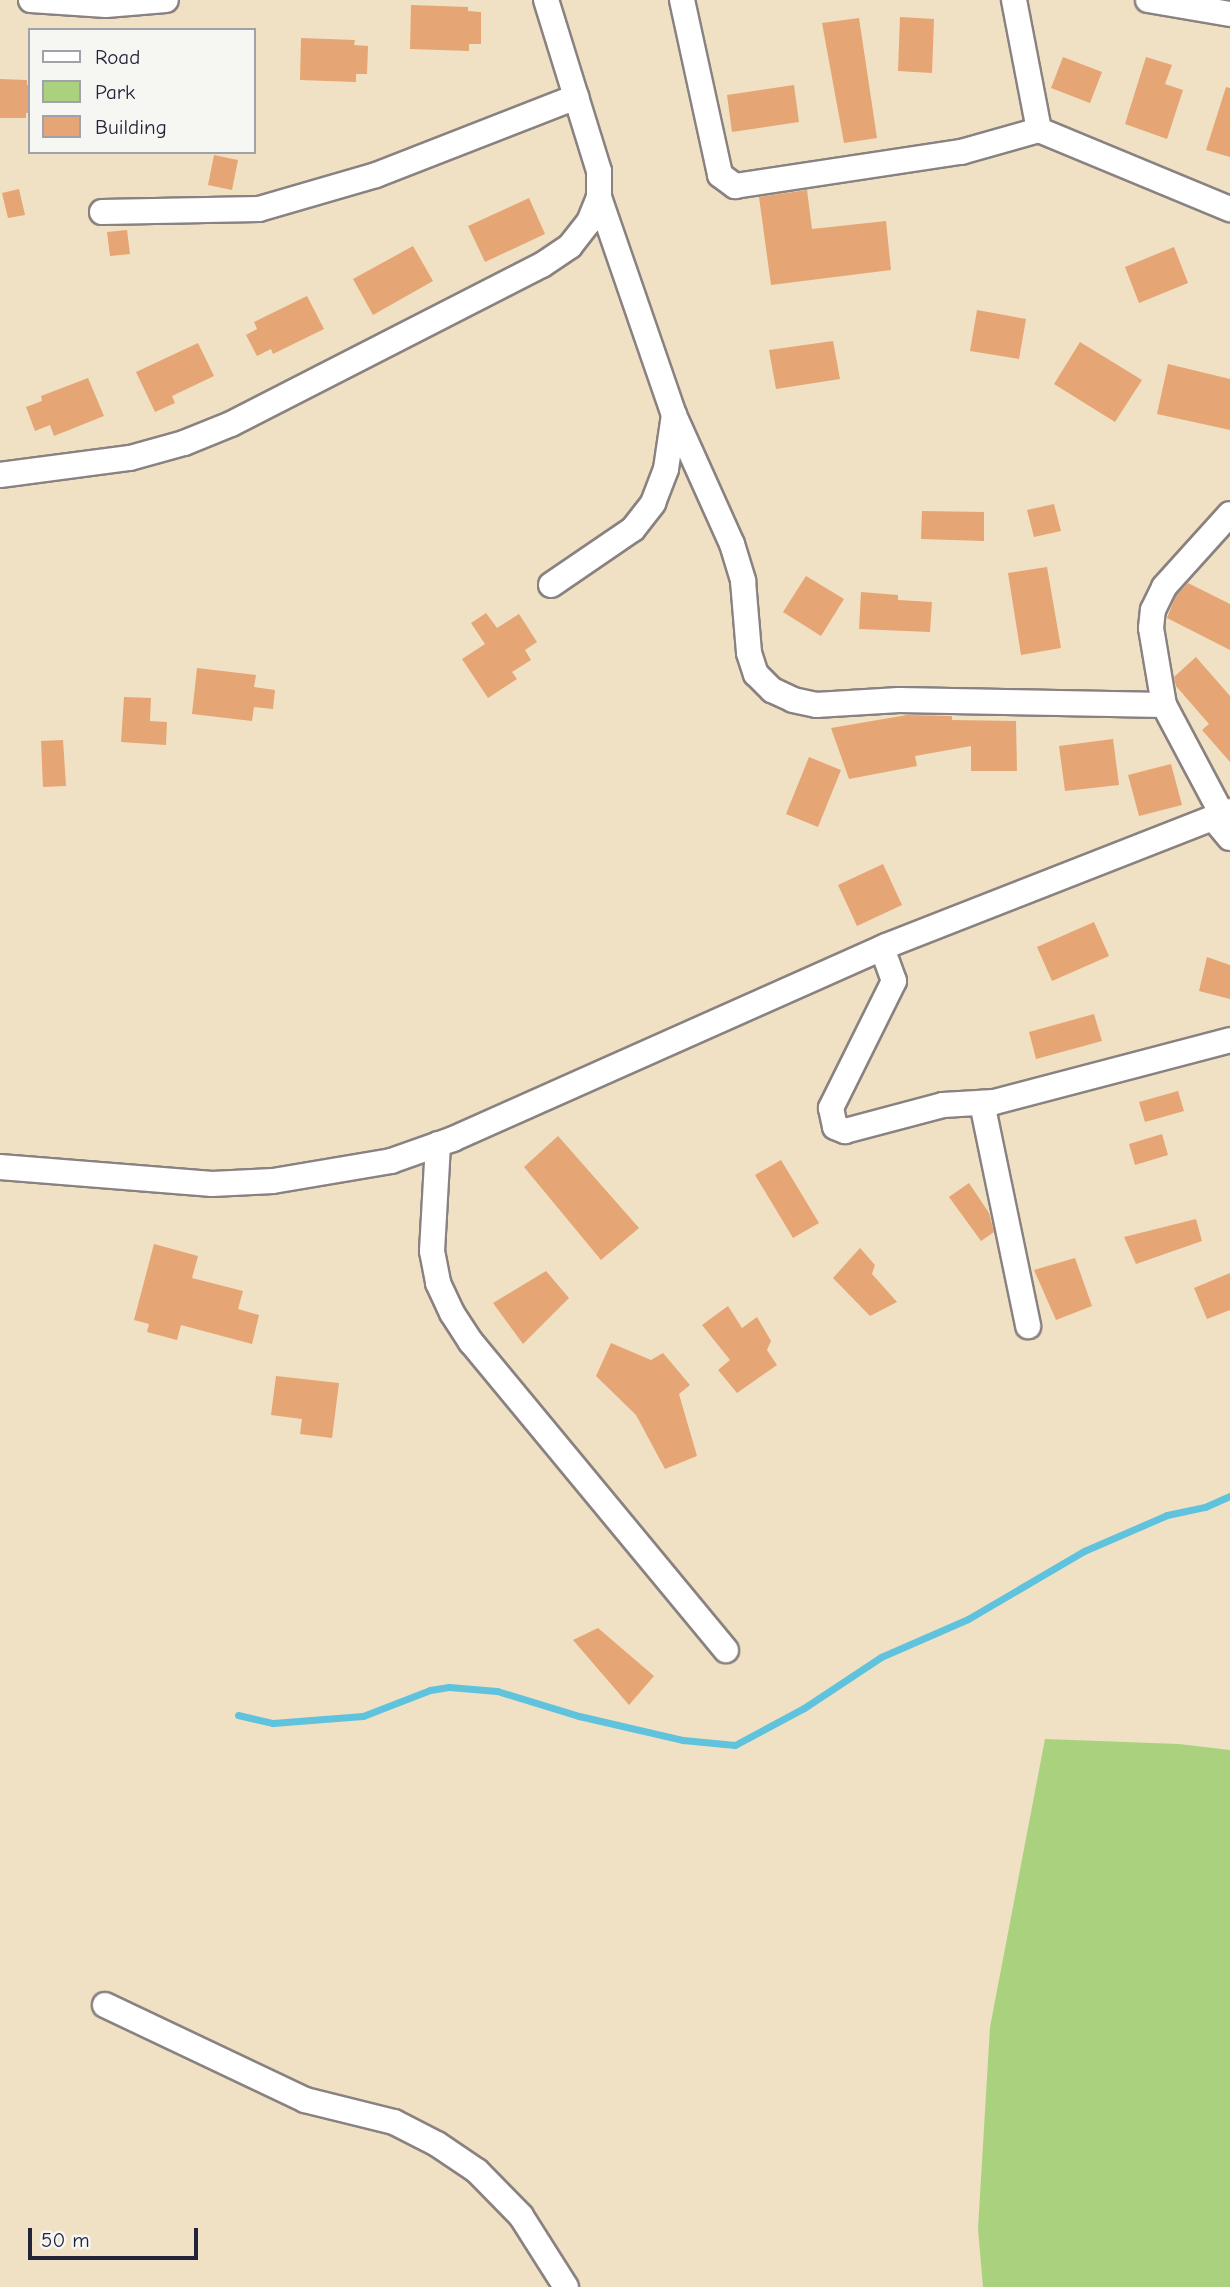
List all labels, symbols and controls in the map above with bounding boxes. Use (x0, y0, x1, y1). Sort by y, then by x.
legend (28, 28, 256, 154)
text: Road (95, 45, 140, 69)
text: Park (95, 80, 135, 104)
text: Building (95, 115, 167, 139)
scale bar (32, 2214, 201, 2258)
text: 50 m (41, 2228, 90, 2252)

